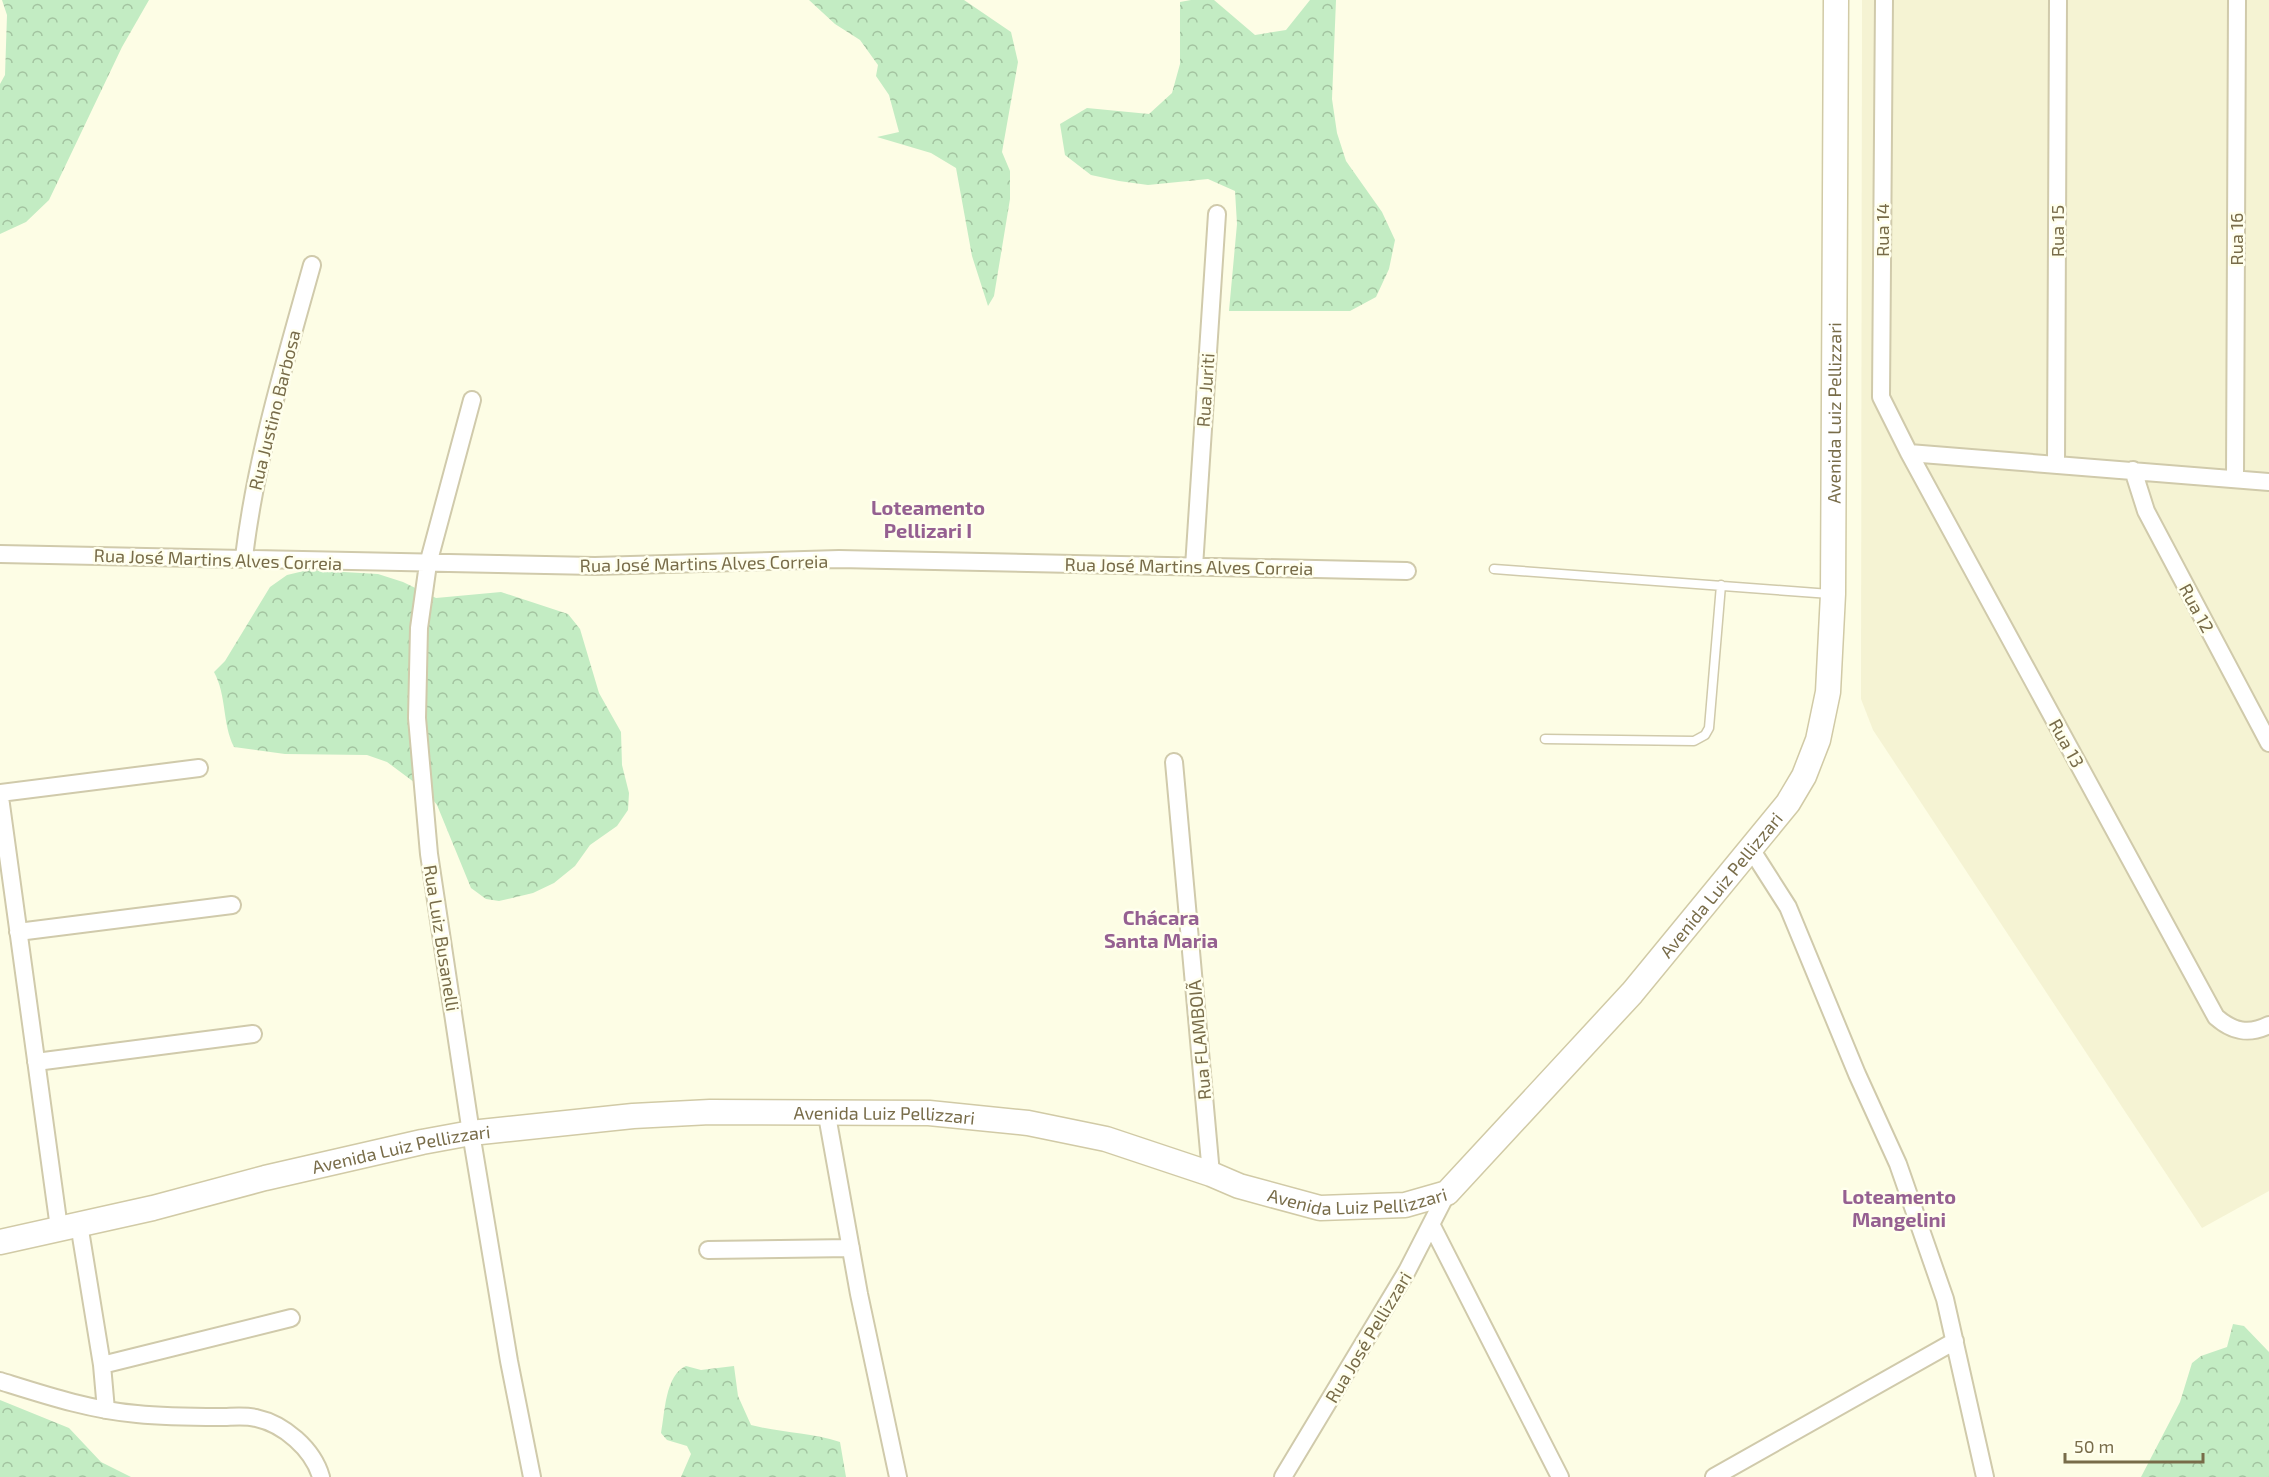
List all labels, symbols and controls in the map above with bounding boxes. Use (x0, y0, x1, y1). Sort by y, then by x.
street label: Rua 14 (1871, 203, 1893, 257)
street label: Rua 15 (2046, 205, 2068, 257)
street label: Rua 16 (2225, 213, 2247, 265)
street label: Avenida Luiz Pellizzari (1822, 322, 1845, 504)
street label: Rua Justino Barbosa (243, 328, 305, 492)
street label: Rua Juriti (1191, 352, 1219, 428)
district label: Loteamento Pellizari I (871, 495, 985, 542)
street label: Rua José Martins Alves Correia (93, 544, 343, 574)
street label: Rua José Martins Alves Correia (580, 550, 828, 576)
street label: Rua José Martins Alves Correia (1065, 553, 1313, 579)
street label: Rua 12 (2175, 580, 2219, 636)
street label: Rua 13 (2045, 715, 2089, 771)
street label: Avenida Luiz Pellizzari (1655, 808, 1787, 962)
street label: Rua Luiz Busanelli (420, 863, 464, 1013)
district label: Chácara Santa Maria (1104, 905, 1218, 952)
street label: Rua FLAMBOIÃ (1183, 978, 1215, 1101)
street label: Avenida Luiz Pellizzari (794, 1101, 976, 1129)
street label: Avenida Luiz Pellizzari (310, 1120, 491, 1178)
street label: Avenida Luiz Pellizzari (1265, 1183, 1449, 1219)
district label: Loteamento Mangelini (1842, 1184, 1956, 1231)
street label: Rua José Pellizzari (1320, 1267, 1416, 1407)
scale bar (2065, 1426, 2203, 1464)
text: 50 m (2074, 1435, 2114, 1457)

